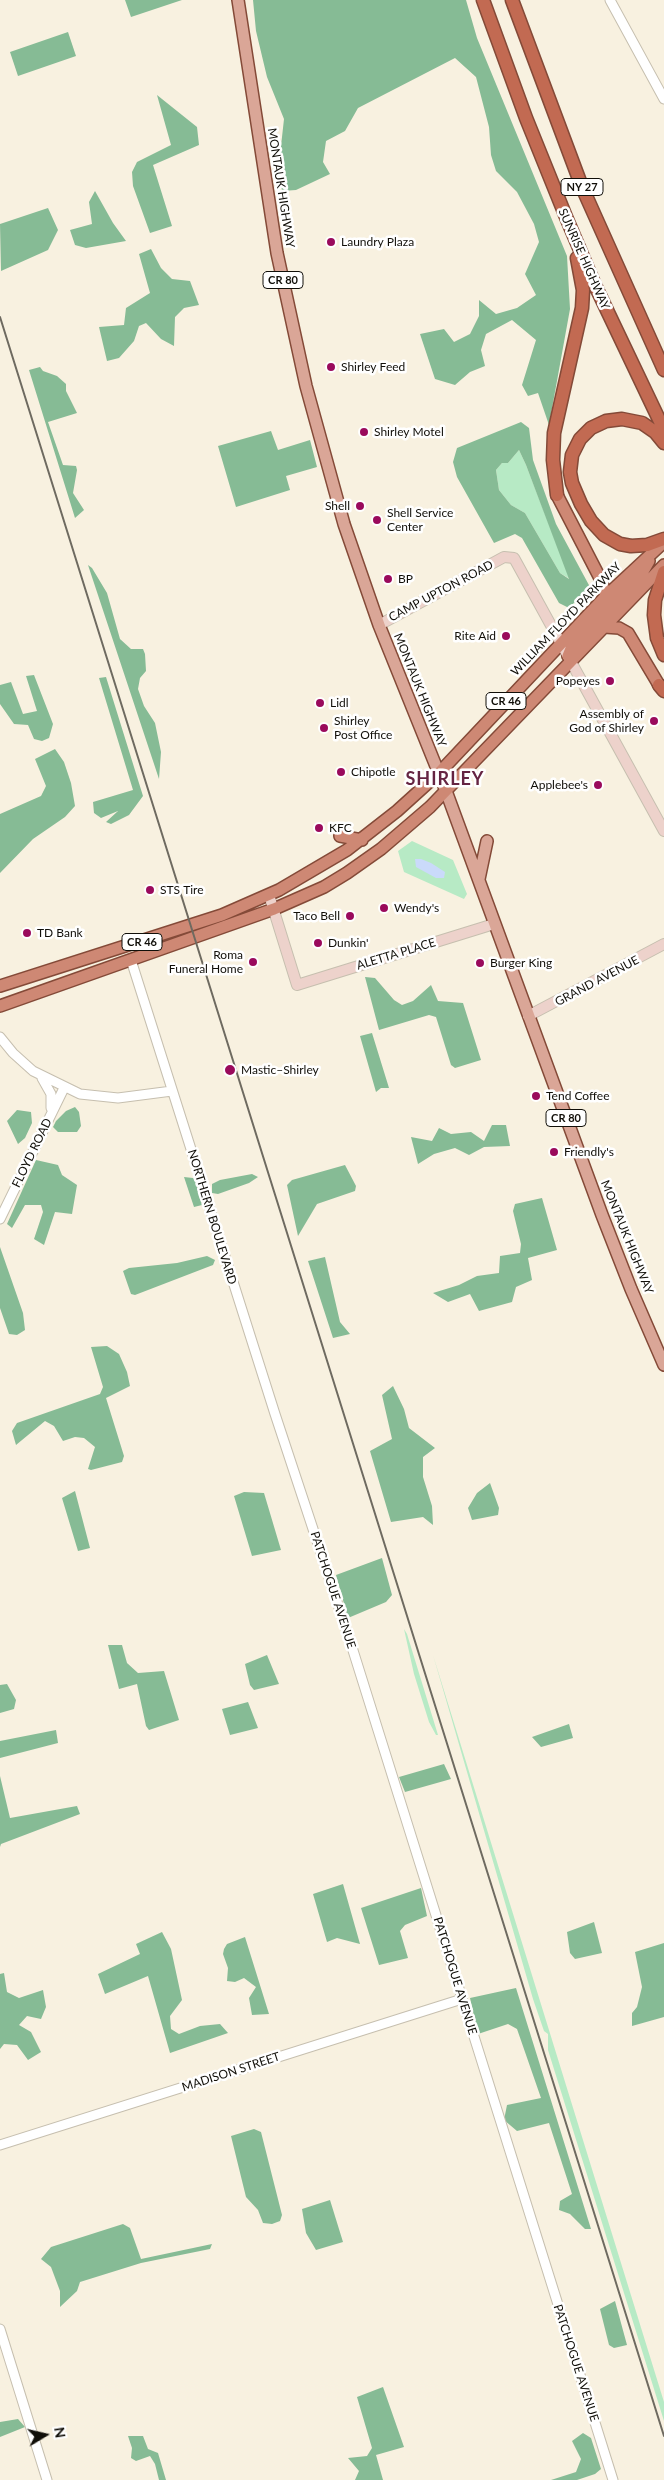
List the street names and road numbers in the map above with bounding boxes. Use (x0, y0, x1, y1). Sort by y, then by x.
street label: MONTAUK HIGHWAY (264, 127, 298, 249)
road number: NY 27 (561, 178, 603, 196)
street label: SUNRISE HIGHWAY (555, 206, 613, 312)
road number: CR 80 (263, 272, 303, 288)
street label: CAMP UPTON ROAD (386, 557, 496, 625)
street label: WILLIAM FLOYD PARKWAY (508, 559, 624, 679)
street label: MONTAUK HIGHWAY (391, 631, 449, 749)
road number: CR 46 (486, 692, 526, 709)
road number: CR 46 (122, 934, 162, 950)
street label: ALETTA PLACE (355, 935, 437, 973)
street label: GRAND AVENUE (552, 953, 642, 1009)
road number: CR 80 (546, 1110, 586, 1126)
street label: FLOYD ROAD (9, 1116, 55, 1190)
street label: NORTHERN BOULEVARD (185, 1148, 239, 1286)
street label: MONTAUK HIGHWAY (598, 1178, 656, 1296)
street label: PATCHOGUE AVENUE (307, 1530, 359, 1650)
street label: PATCHOGUE AVENUE (430, 1915, 480, 2037)
street label: MADISON STREET (180, 2049, 282, 2095)
street label: PATCHOGUE AVENUE (550, 2303, 602, 2423)

